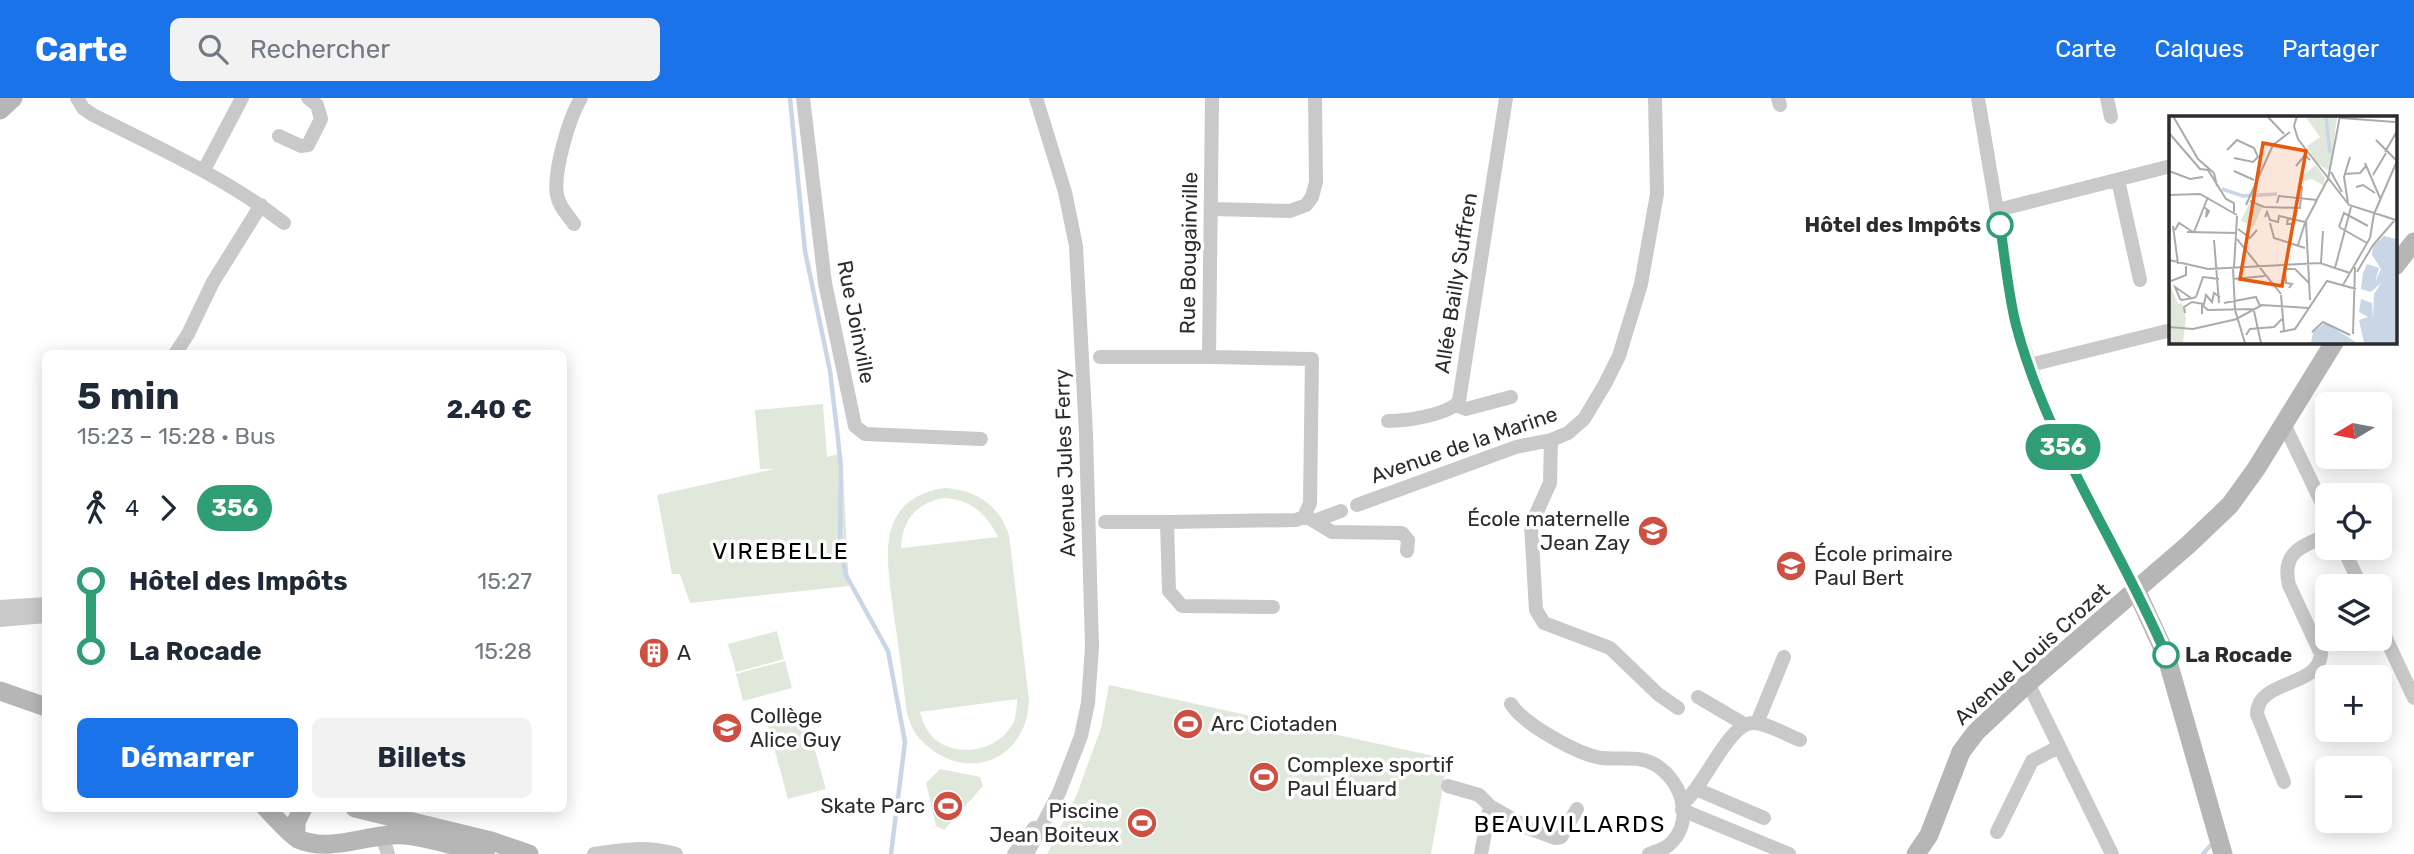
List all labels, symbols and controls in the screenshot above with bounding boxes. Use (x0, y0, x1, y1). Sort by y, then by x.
search box (170, 18, 660, 81)
text: Carte (35, 30, 128, 69)
icon: search (194, 30, 232, 68)
text: Rechercher (250, 34, 390, 65)
text: Carte (2055, 35, 2116, 63)
text: Calques (2154, 35, 2244, 63)
text: Partager (2282, 35, 2379, 63)
inset map (2169, 116, 2396, 343)
street label: Rue Bougainville (1175, 172, 1202, 334)
street label: Allée Bailly Suffren (1429, 191, 1482, 375)
place label: Hôtel des Impôts (1805, 212, 1981, 237)
marker: Hôtel des Impôts (1987, 212, 2013, 238)
street label: Rue Joinville (832, 258, 881, 386)
street label: Avenue Jules Ferry (1049, 368, 1080, 558)
text: 5 min (77, 373, 180, 419)
north arrow (2315, 392, 2392, 469)
map controls (2315, 392, 2392, 833)
text: 2.40 € (447, 394, 532, 425)
street label: Avenue de la Marine (1367, 401, 1560, 488)
text: 15:23 – 15:28 · Bus (77, 422, 276, 450)
line badge: 356 (2023, 424, 2103, 470)
text: 356 (2040, 433, 2086, 461)
button: locate (2315, 483, 2392, 560)
icon: walk (77, 489, 115, 527)
icon: forward (149, 489, 187, 527)
text: 4 (125, 494, 139, 522)
text: 356 (211, 494, 258, 522)
place label: École maternelle Jean Zay (1467, 506, 1630, 555)
school or university icon: École maternelle Jean Zay (1636, 514, 1670, 548)
district label: VIREBELLE (712, 537, 850, 565)
place label: École primaire Paul Bert (1814, 541, 1953, 590)
school or university icon: École primaire Paul Bert (1774, 549, 1808, 583)
text: Hôtel des Impôts (129, 566, 348, 597)
text: 15:27 (477, 567, 532, 595)
button: layers (2315, 574, 2392, 651)
street label: Avenue Louis Crozet (1949, 577, 2114, 730)
text: La Rocade (129, 636, 262, 667)
building icon: A (637, 636, 671, 670)
text: 15:28 (474, 637, 532, 665)
place label: A (677, 640, 691, 665)
marker: La Rocade (2153, 642, 2179, 668)
place label: La Rocade (2185, 642, 2292, 667)
button: + (2315, 665, 2392, 742)
place label: Collège Alice Guy (750, 703, 842, 752)
sports icon: Arc Ciotaden (1171, 707, 1205, 741)
school or university icon: Collège Alice Guy (710, 711, 744, 745)
place label: Arc Ciotaden (1211, 711, 1337, 736)
button: Démarrer (77, 718, 298, 798)
button: Billets (312, 718, 532, 798)
place label: Complexe sportif Paul Éluard (1287, 752, 1453, 801)
button: − (2315, 756, 2392, 833)
sports icon: Complexe sportif Paul Éluard (1247, 760, 1281, 794)
sports icon: Skate Parc (931, 789, 965, 823)
place label: Skate Parc (820, 793, 925, 818)
place label: Piscine Jean Boiteux (989, 798, 1119, 847)
sports icon: Piscine Jean Boiteux (1125, 806, 1159, 840)
district label: BEAUVILLARDS (1474, 810, 1666, 838)

